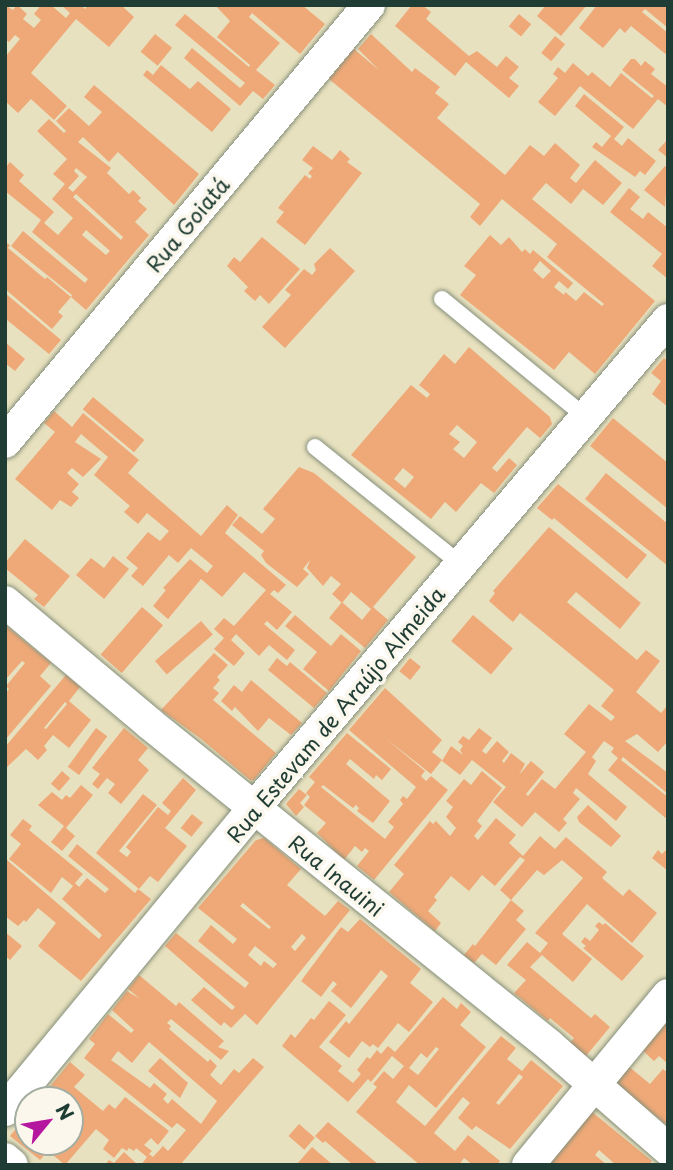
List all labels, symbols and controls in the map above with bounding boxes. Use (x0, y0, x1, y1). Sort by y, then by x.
street label: Rua Goiatá (140, 171, 234, 277)
street label: Rua Estevam de Araújo Almeida (220, 581, 450, 847)
street label: Rua Inauini (283, 828, 391, 922)
north arrow (14, 1086, 84, 1156)
text: N (50, 1098, 81, 1125)

